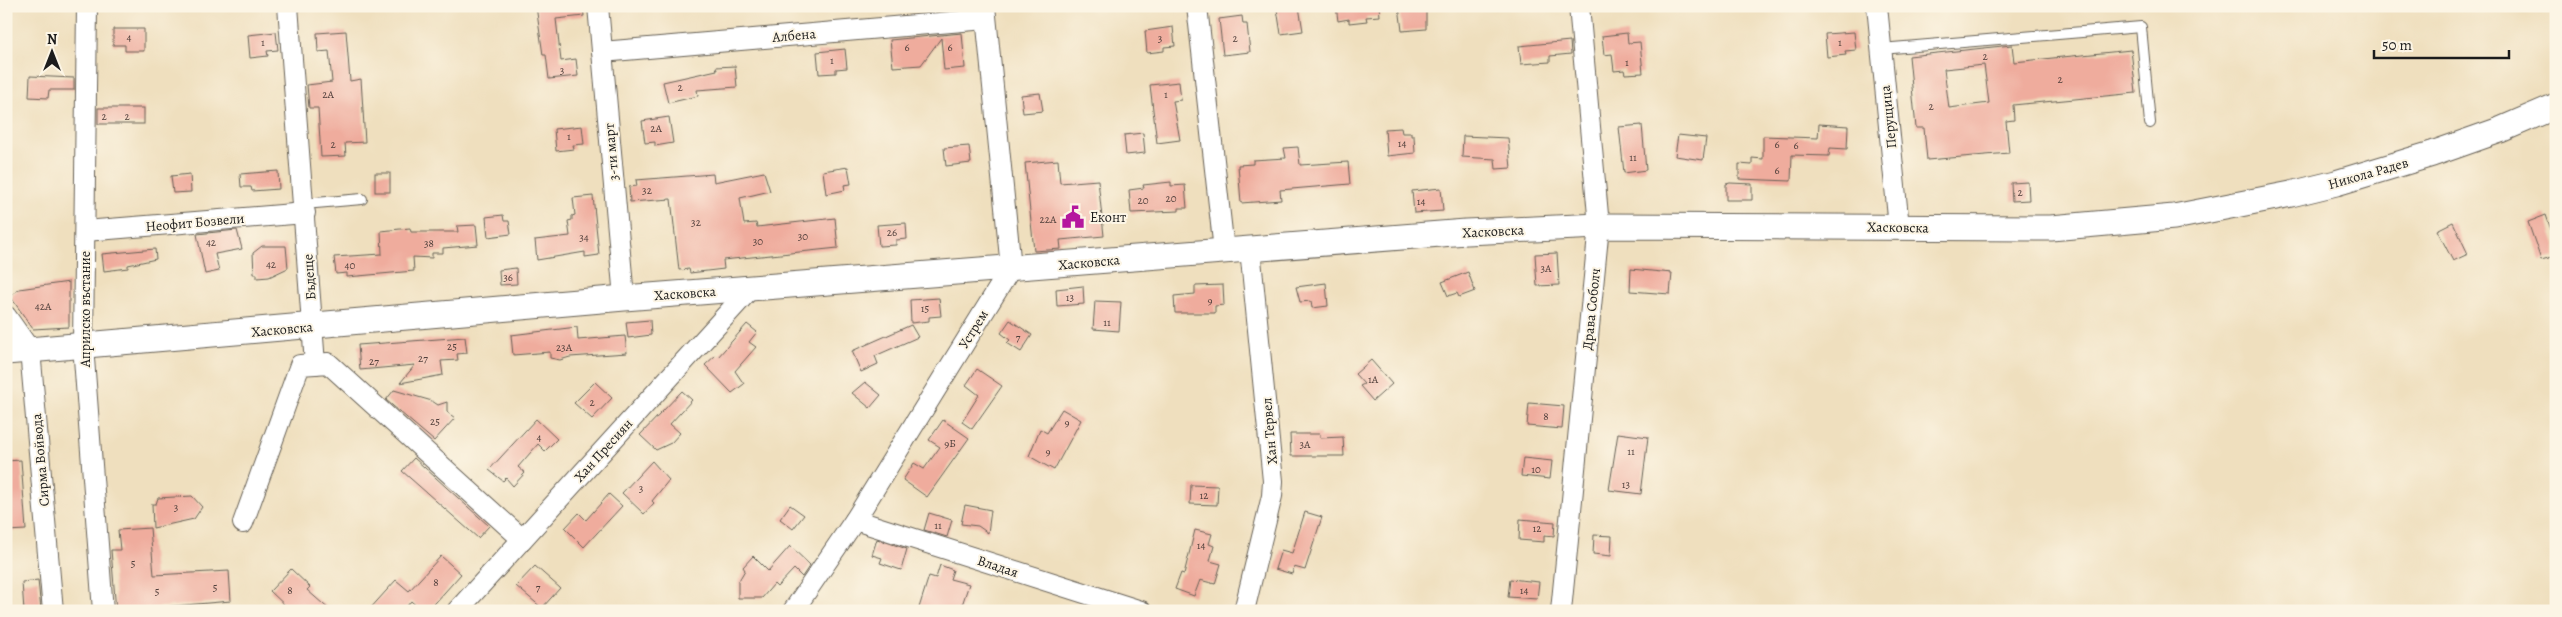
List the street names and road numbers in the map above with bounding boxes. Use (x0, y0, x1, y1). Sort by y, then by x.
street label: Албена (771, 24, 817, 47)
street label: Перущица (1876, 84, 1901, 150)
street label: 3-ти март (600, 122, 623, 182)
street label: Никола Радев (2326, 153, 2411, 194)
street label: Неофит Бозвели (145, 209, 245, 236)
street label: Хасковска (1867, 217, 1930, 238)
street label: Хасковска (1462, 220, 1525, 243)
street label: Хасковска (1057, 250, 1121, 275)
street label: Априлско въстание (76, 251, 95, 368)
street label: Бъдеще (298, 253, 321, 301)
street label: Драва Соболч (1578, 267, 1605, 351)
street label: Хасковска (654, 282, 717, 305)
street label: Устрем (954, 306, 993, 352)
street label: Хасковска (250, 317, 314, 342)
street label: Хан Тервел (1257, 397, 1282, 465)
street label: Сирма Войвода (27, 412, 54, 507)
street label: Хан Пресиян (570, 415, 637, 486)
street label: Владая (975, 551, 1021, 582)

